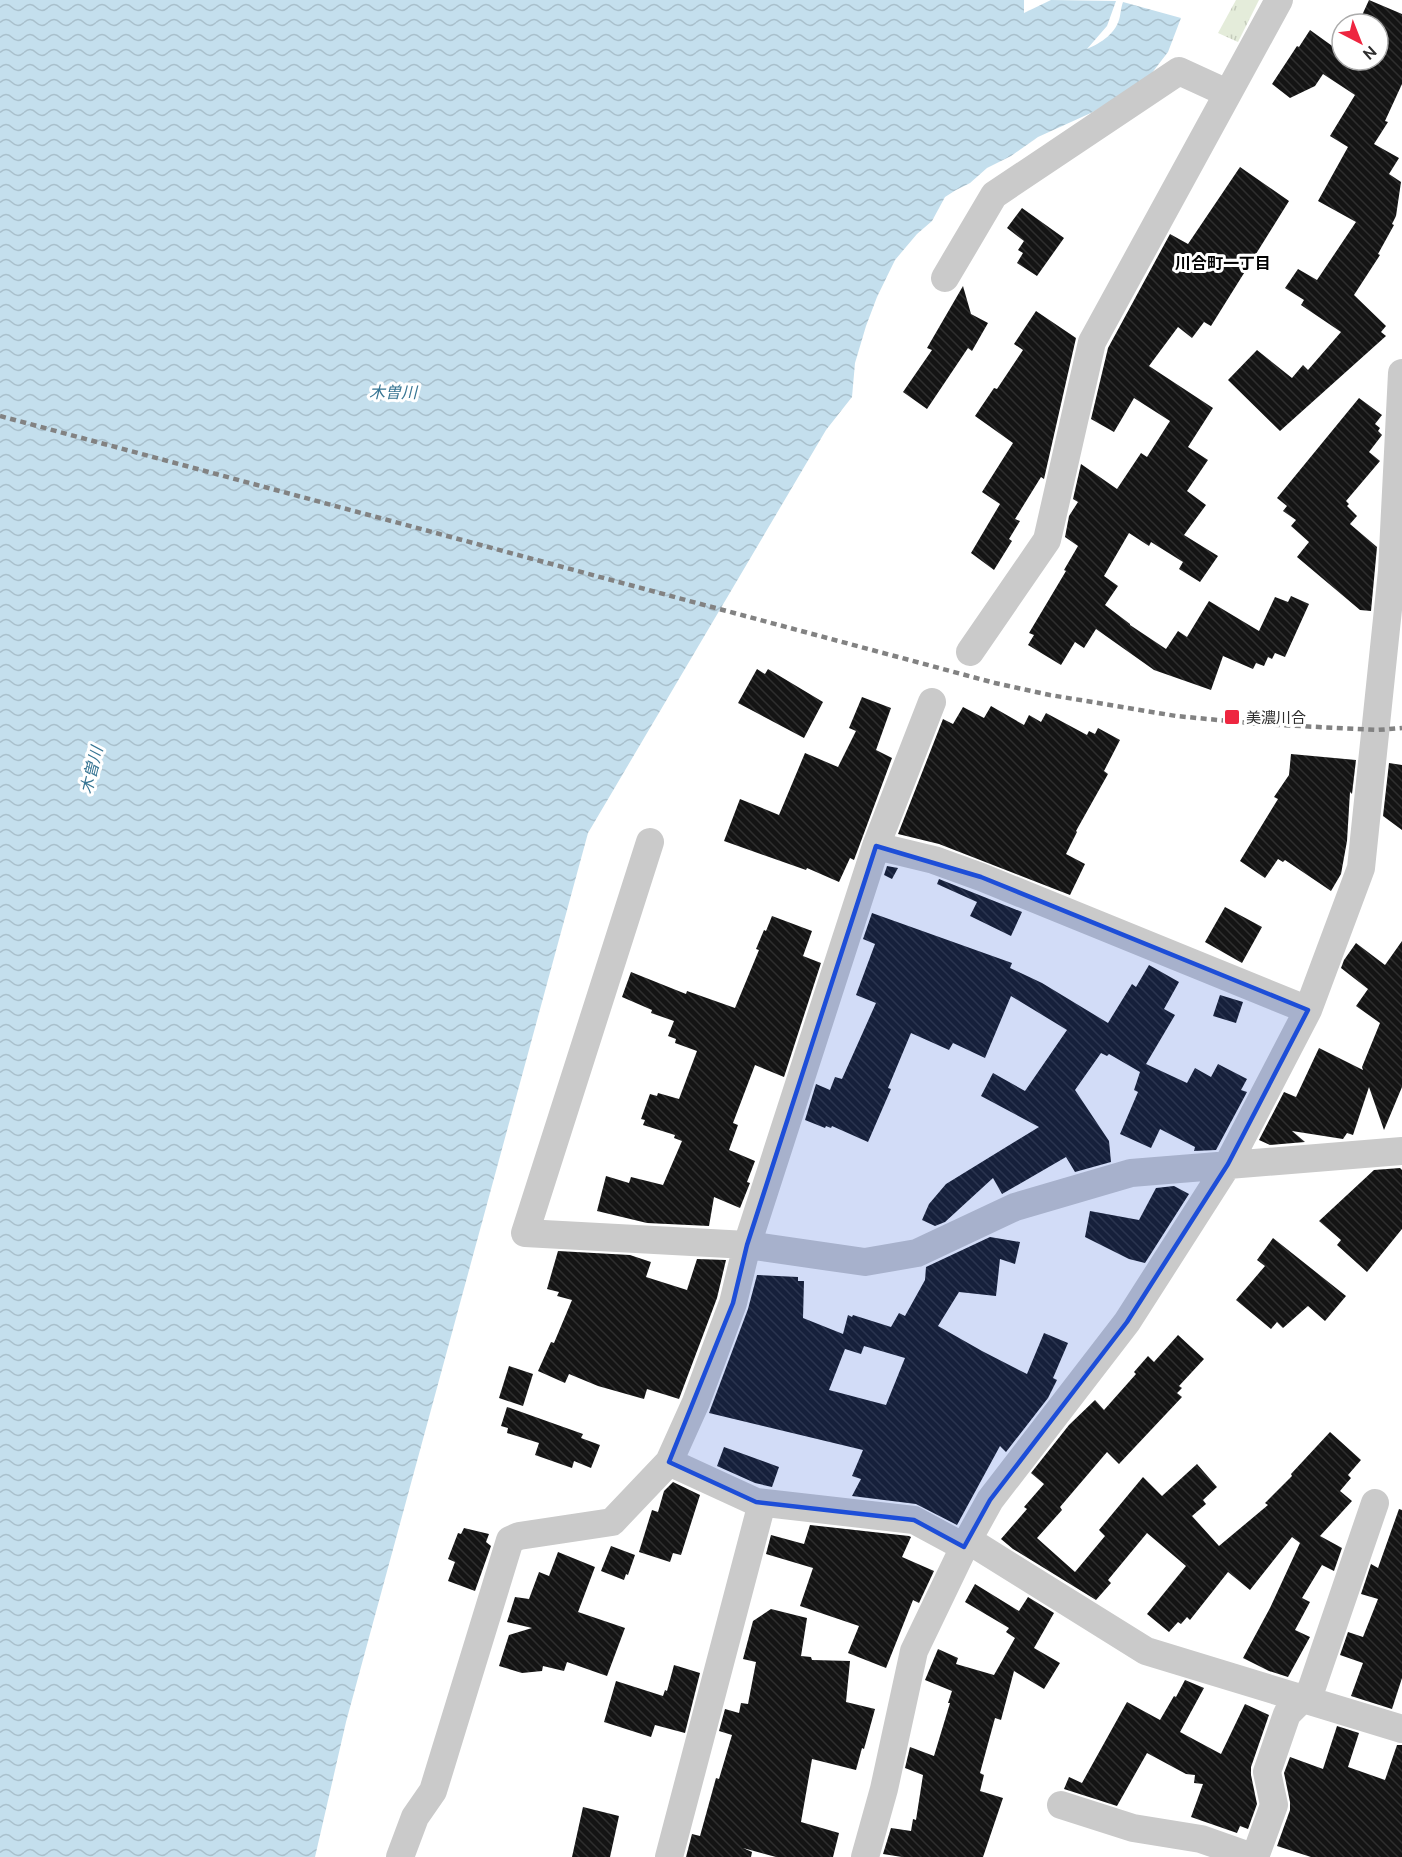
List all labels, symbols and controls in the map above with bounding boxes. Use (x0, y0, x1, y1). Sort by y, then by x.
north arrow (1330, 12, 1390, 72)
text: N (1360, 42, 1380, 64)
district label: 川合町一丁目 (1175, 254, 1271, 272)
water label: 木曽川 (369, 383, 419, 401)
marker: 美濃川合 (1223, 708, 1241, 726)
place label: 美濃川合 (1246, 709, 1306, 726)
water label: 木曽川 (76, 743, 106, 795)

